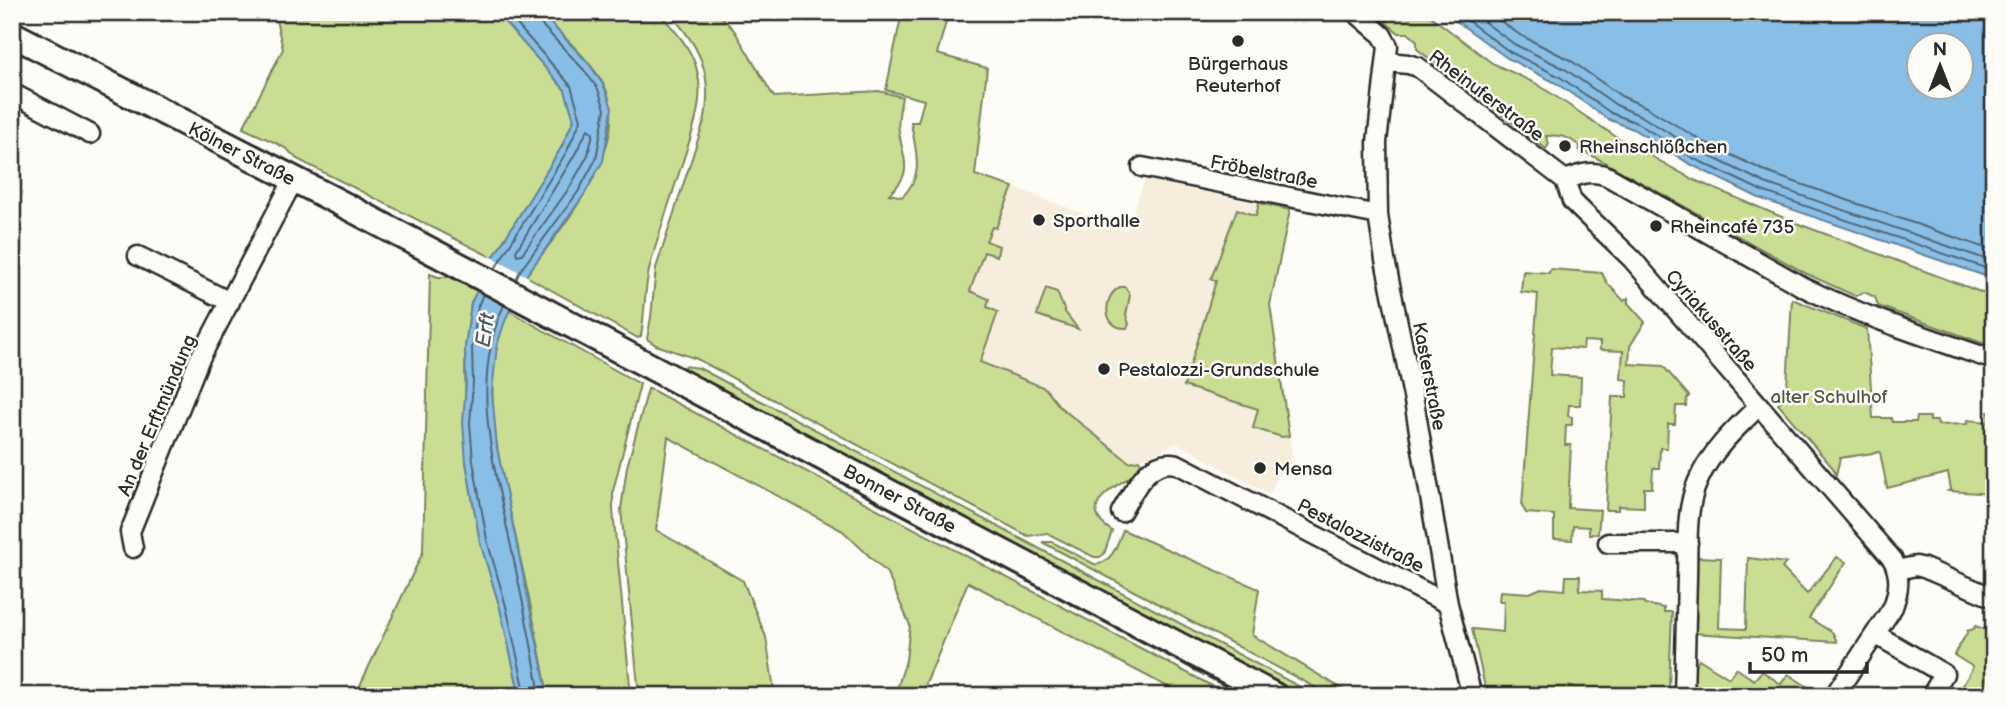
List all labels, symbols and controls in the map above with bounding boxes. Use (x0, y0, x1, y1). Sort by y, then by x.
north arrow (1904, 32, 1974, 102)
marker: Bürgerhaus Reuterhof (1230, 33, 1246, 49)
text: N (1933, 39, 1947, 62)
street label: Rheinuferstraße (1424, 45, 1548, 147)
place label: Bürgerhaus Reuterhof (1188, 53, 1288, 98)
street label: Kölner Straße (184, 118, 299, 191)
place label: Rheinschlößchen (1579, 136, 1727, 159)
marker: Rheinschlößchen (1557, 138, 1573, 154)
street label: Fröbelstraße (1208, 151, 1319, 194)
place label: Sporthalle (1053, 210, 1140, 233)
marker: Sporthalle (1031, 212, 1047, 228)
place label: Rheincafé 735 (1670, 216, 1795, 239)
marker: Rheincafé 735 (1648, 218, 1664, 234)
street label: Cyriakusstraße (1660, 265, 1761, 377)
water label: Erft (470, 311, 501, 349)
street label: Kasterstraße (1407, 320, 1450, 432)
street label: An der Erftmündung (113, 332, 202, 500)
place label: Pestalozzi-Grundschule (1118, 359, 1319, 382)
marker: Pestalozzi-Grundschule (1096, 361, 1112, 377)
park label: alter Schulhof (1770, 386, 1888, 409)
place label: Mensa (1274, 458, 1333, 481)
street label: Bonner Straße (839, 460, 960, 539)
marker: Mensa (1252, 460, 1268, 476)
street label: Pestalozzistraße (1293, 494, 1428, 578)
scale bar (1750, 631, 1868, 675)
text: 50 m (1761, 643, 1808, 668)

